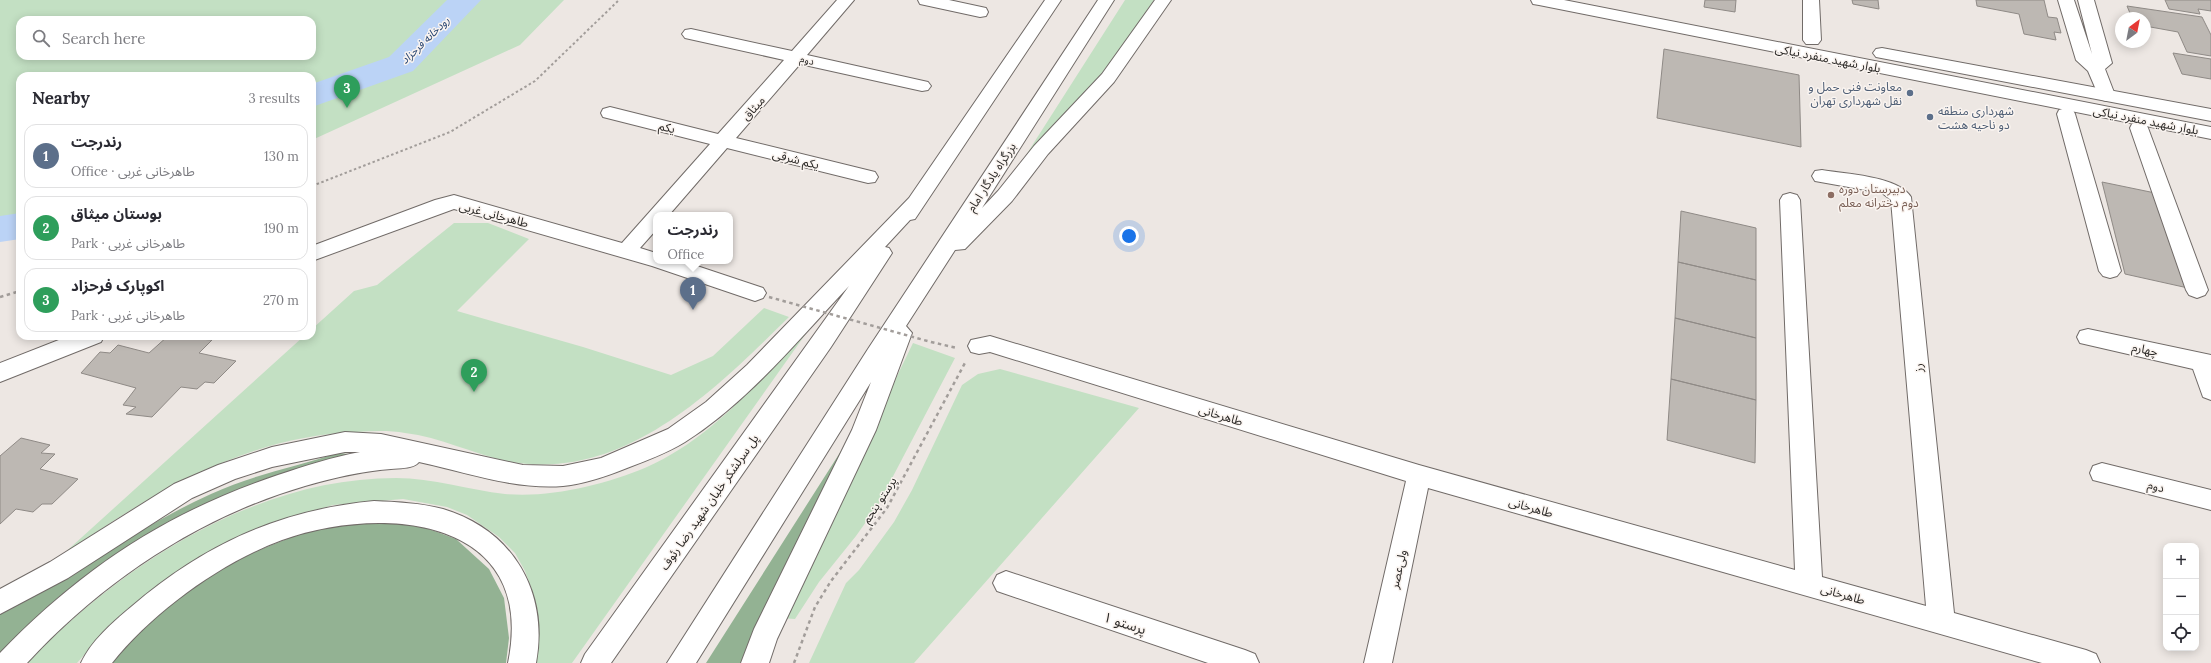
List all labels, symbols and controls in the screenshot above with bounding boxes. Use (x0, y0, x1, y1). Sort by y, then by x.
north arrow (2115, 12, 2151, 48)
water label: رودخانه فرحزاد (398, 13, 452, 67)
search box (16, 16, 316, 60)
icon: search (30, 27, 52, 49)
text: Search here (62, 29, 145, 48)
street label: بلوار شهید منفرد نیاکی (1774, 40, 1882, 76)
street label: دوم (798, 52, 816, 70)
pin: 3 (334, 75, 360, 108)
place label: معاونت فنی حمل و نقل شهرداری تهران (1808, 79, 1902, 108)
text: Nearby (32, 87, 90, 109)
marker: معاونت فنی حمل و نقل شهرداری تهران (1905, 88, 1915, 98)
text: 3 results (248, 90, 300, 107)
street label: میثاق (738, 93, 768, 123)
street label: بلوار شهید منفرد نیاکی (2092, 102, 2200, 138)
place label: شهرداری منطقه دو ناحیه هشت (1938, 103, 2014, 132)
marker: شهرداری منطقه دو ناحیه هشت (1925, 112, 1935, 122)
street label: یکم (657, 118, 677, 138)
text: رندرجت (71, 132, 122, 151)
street label: بزرگراه یادگار امام (963, 140, 1021, 215)
street label: یکم شرقی (771, 146, 821, 174)
text: 1 (43, 148, 49, 165)
text: 130 m (264, 148, 299, 165)
text: Office · طاهرخانی غربی (71, 163, 195, 180)
place label: دبیرستان دوره دوم دخترانه معلم (1839, 181, 1919, 212)
marker: دبیرستان دوره دوم دخترانه معلم (1826, 190, 1836, 200)
street label: طاهرخانی غربی (458, 198, 530, 230)
text: بوستان میثاق (71, 204, 162, 223)
popup (653, 212, 733, 264)
text: 2 (43, 220, 49, 237)
text: 190 m (264, 220, 299, 237)
text: رندرجت (667, 220, 719, 239)
your location (1119, 226, 1139, 246)
text: Park · طاهرخانی غربی (71, 235, 185, 252)
text: Office (667, 246, 704, 263)
text: اکوپارک فرحزاد (71, 276, 164, 295)
pin: 1 (680, 277, 706, 310)
text: 3 (42, 292, 50, 309)
text: 270 m (263, 292, 299, 309)
text: Park · طاهرخانی غربی (71, 307, 185, 324)
street label: چهارم (2130, 339, 2159, 361)
pin: 2 (461, 359, 487, 392)
street label: رز (1910, 363, 1926, 374)
street label: طاهرخانی (1197, 401, 1245, 429)
street label: پل سرلشکر خلبان شهید رضا رئوف (656, 431, 763, 573)
street label: پرستو پنجم (858, 474, 901, 527)
street label: دوم (2145, 477, 2166, 497)
street label: طاهرخانی (1507, 494, 1555, 520)
map controls (2163, 543, 2199, 651)
button: + (2163, 543, 2199, 579)
street label: ولی‌عصر (1386, 548, 1410, 591)
button: − (2163, 579, 2199, 615)
street label: طاهرخانی (1819, 581, 1867, 607)
street label: پرستو ۱ (1101, 608, 1149, 639)
button: locate (2163, 615, 2199, 651)

